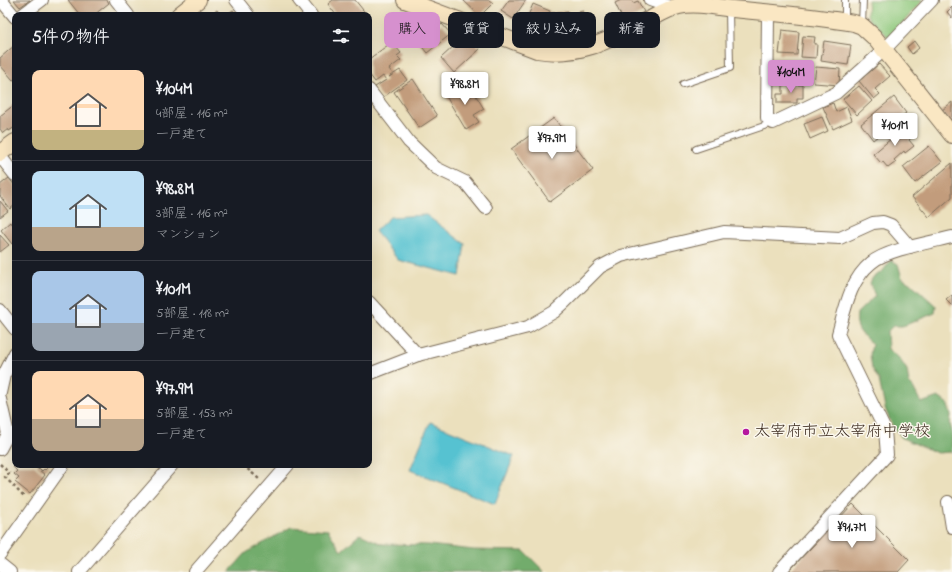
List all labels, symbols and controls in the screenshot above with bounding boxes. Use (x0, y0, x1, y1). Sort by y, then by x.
chip: 購入 (384, 12, 440, 48)
chip: 賃貸 (448, 12, 504, 48)
chip: 絞り込み (512, 12, 596, 48)
chip: 新着 (604, 12, 660, 48)
text: 5件の物件 (32, 25, 110, 50)
icon: filters (330, 25, 352, 47)
pin: ¥104M (763, 60, 819, 94)
text: ¥104M (777, 63, 805, 82)
pin: ¥98.8M (432, 72, 498, 106)
text: ¥98.8M (450, 75, 480, 94)
text: ¥104M (156, 77, 193, 102)
icon: home (64, 86, 112, 134)
text: 4部屋 · 116 m² (156, 104, 228, 123)
pin: ¥101M (867, 113, 923, 147)
text: ¥101M (882, 116, 908, 135)
text: 一戸建て (156, 125, 208, 144)
pin: ¥97.9M (519, 126, 585, 160)
text: ¥97.9M (538, 129, 566, 148)
text: ¥98.8M (156, 177, 194, 202)
icon: home (64, 187, 112, 235)
text: 3部屋 · 116 m² (156, 204, 228, 223)
text: マンション (156, 225, 220, 244)
text: ¥101M (156, 277, 191, 302)
icon: home (64, 287, 112, 335)
text: 5部屋 · 118 m² (156, 304, 229, 323)
text: 一戸建て (156, 325, 208, 344)
text: ¥97.9M (156, 377, 194, 402)
icon: home (64, 387, 112, 435)
text: 5部屋 · 153 m² (156, 404, 233, 423)
place label: 太宰府市立太宰府中学校 (754, 420, 930, 444)
text: 一戸建て (156, 425, 208, 444)
marker: 太宰府市立太宰府中学校 (741, 427, 751, 437)
pin: ¥91.7M (819, 515, 885, 549)
text: ¥91.7M (837, 518, 867, 537)

